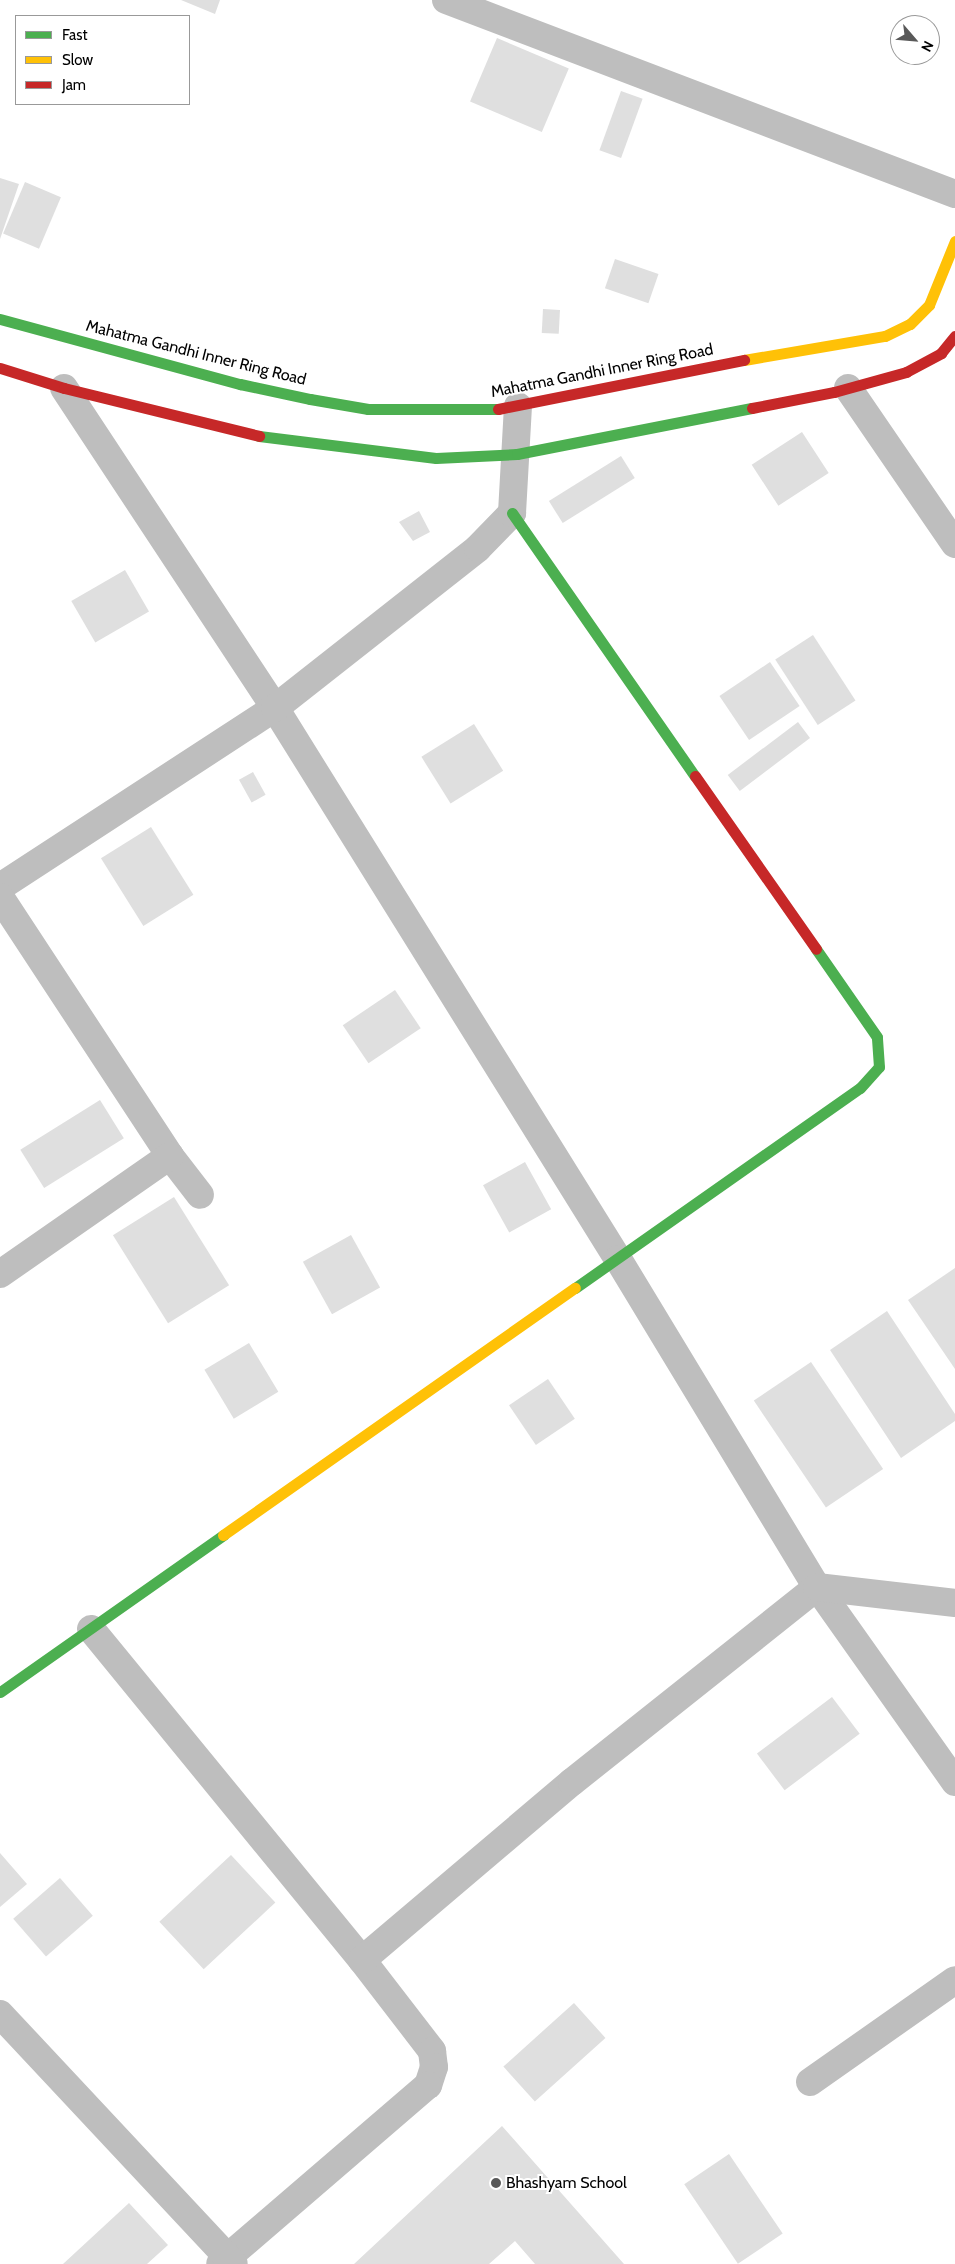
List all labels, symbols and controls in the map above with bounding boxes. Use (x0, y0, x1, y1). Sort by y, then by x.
legend (15, 15, 190, 105)
north arrow (890, 15, 940, 65)
text: Fast (62, 26, 87, 44)
text: N (917, 38, 938, 55)
text: Slow (62, 51, 93, 69)
text: Jam (62, 76, 86, 94)
street label: Mahatma Gandhi Inner Ring Road (84, 316, 308, 390)
street label: Mahatma Gandhi Inner Ring Road (489, 340, 715, 402)
place label: Bhashyam School (506, 2173, 627, 2193)
marker: Bhashyam School (490, 2177, 502, 2189)

